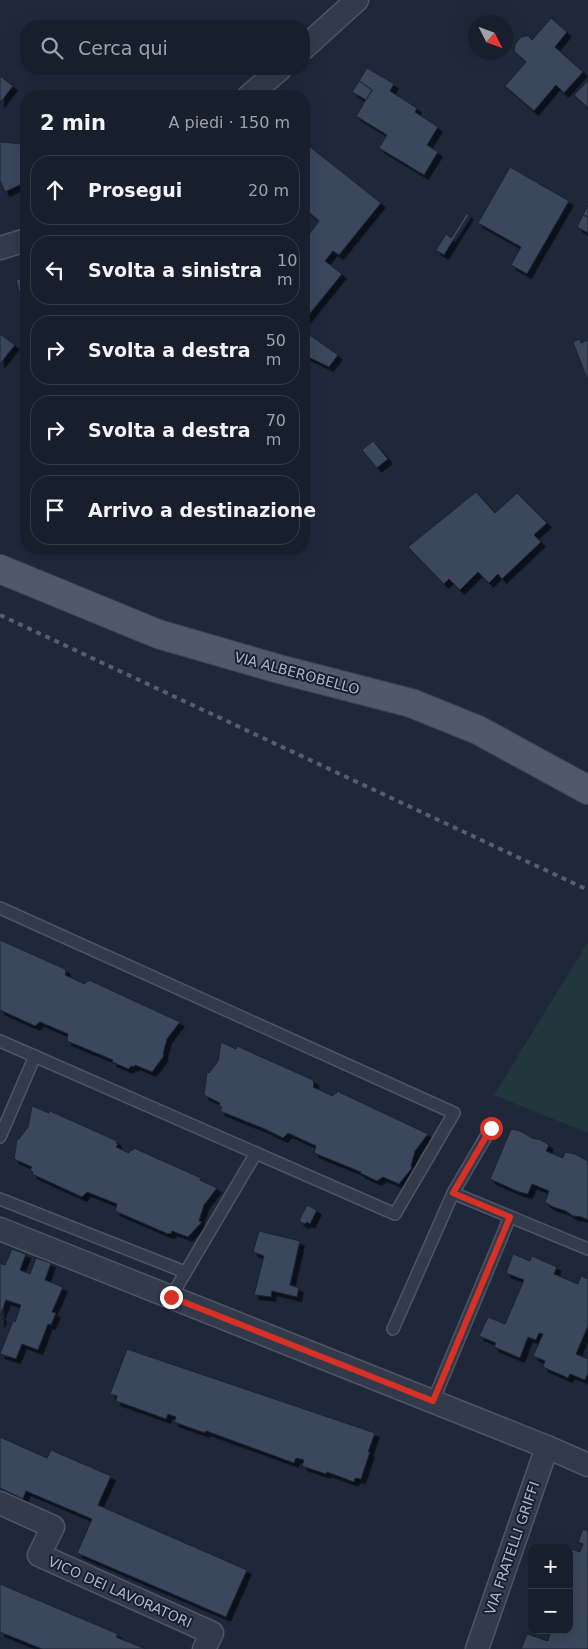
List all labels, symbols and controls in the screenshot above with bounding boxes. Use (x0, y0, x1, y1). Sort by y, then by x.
north arrow (468, 15, 513, 60)
search box (20, 20, 310, 75)
icon: search (38, 34, 66, 62)
text: Cerca qui (78, 37, 168, 59)
text: 2 min (40, 111, 106, 135)
text: A piedi · 150 m (168, 113, 290, 132)
icon: ahead (41, 176, 69, 204)
text: Prosegui (88, 179, 182, 201)
text: 20 m (248, 181, 289, 200)
text: 10 m (277, 251, 297, 289)
icon: left (41, 256, 69, 284)
text: Svolta a sinistra (88, 259, 262, 281)
text: 50 m (266, 331, 286, 369)
icon: right (41, 336, 69, 364)
text: Svolta a destra (88, 339, 251, 361)
text: 70 m (266, 411, 286, 449)
icon: right (41, 416, 69, 444)
text: Svolta a destra (88, 419, 251, 441)
icon: arrive (41, 496, 69, 524)
text: Arrivo a destinazione (88, 499, 316, 521)
street label: VIA ALBEROBELLO (233, 649, 361, 697)
route start (480, 1117, 503, 1140)
route end (160, 1286, 183, 1309)
street label: VIA FRATELLI GRIFFI (482, 1479, 542, 1617)
map controls (528, 1544, 573, 1634)
button: + (528, 1544, 573, 1589)
street label: VICO DEI LAVORATORI (46, 1553, 194, 1631)
button: − (528, 1589, 573, 1634)

